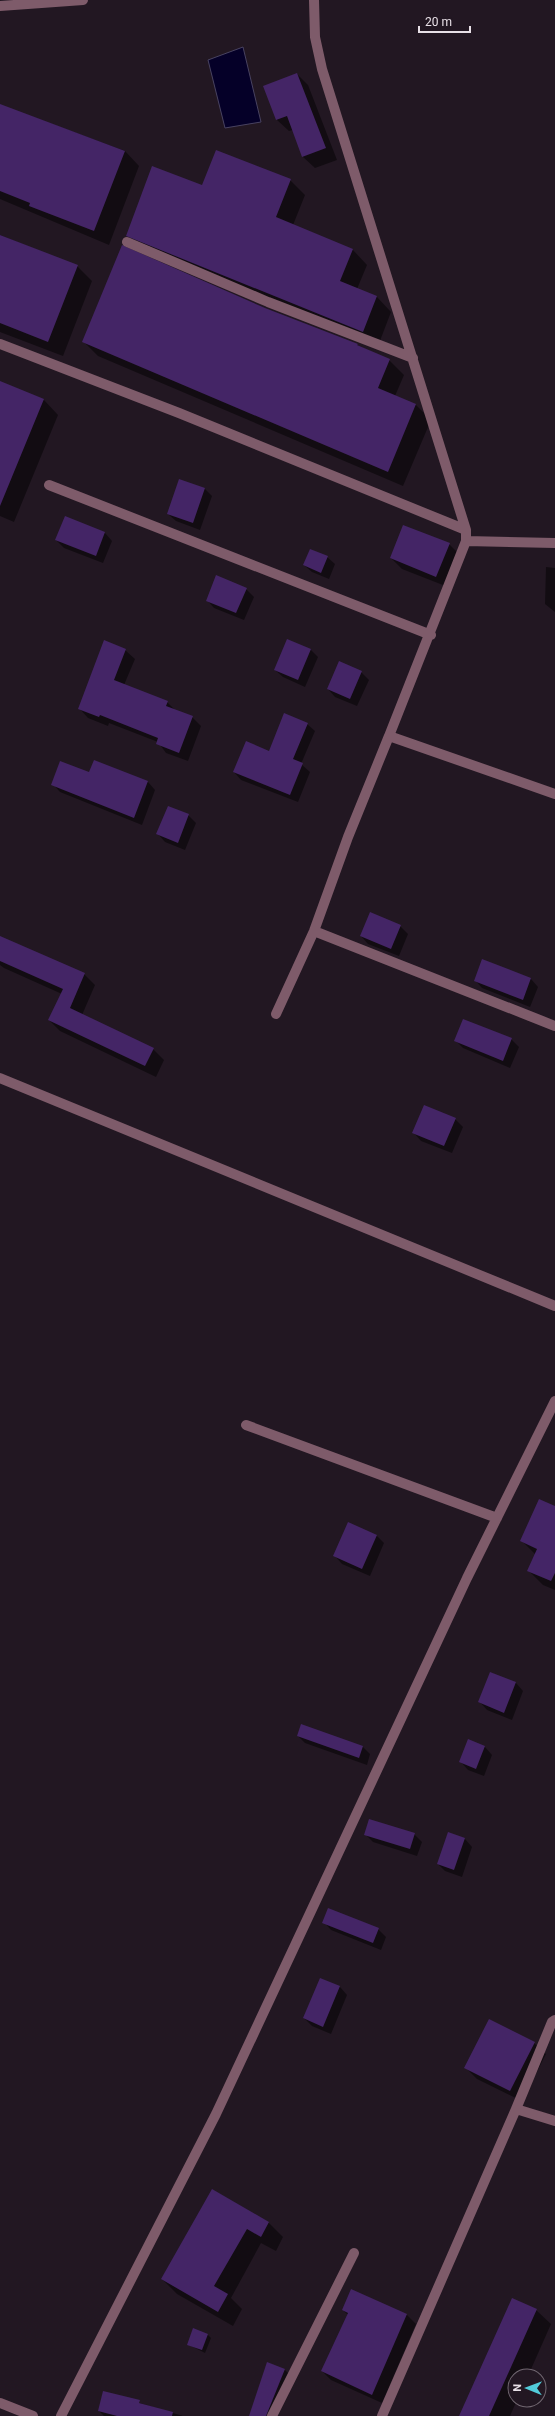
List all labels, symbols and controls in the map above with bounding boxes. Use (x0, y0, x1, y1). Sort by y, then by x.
scale bar (419, 8, 470, 34)
text: 20 m (425, 15, 452, 29)
north arrow (507, 2368, 547, 2408)
text: N (511, 2384, 524, 2392)

